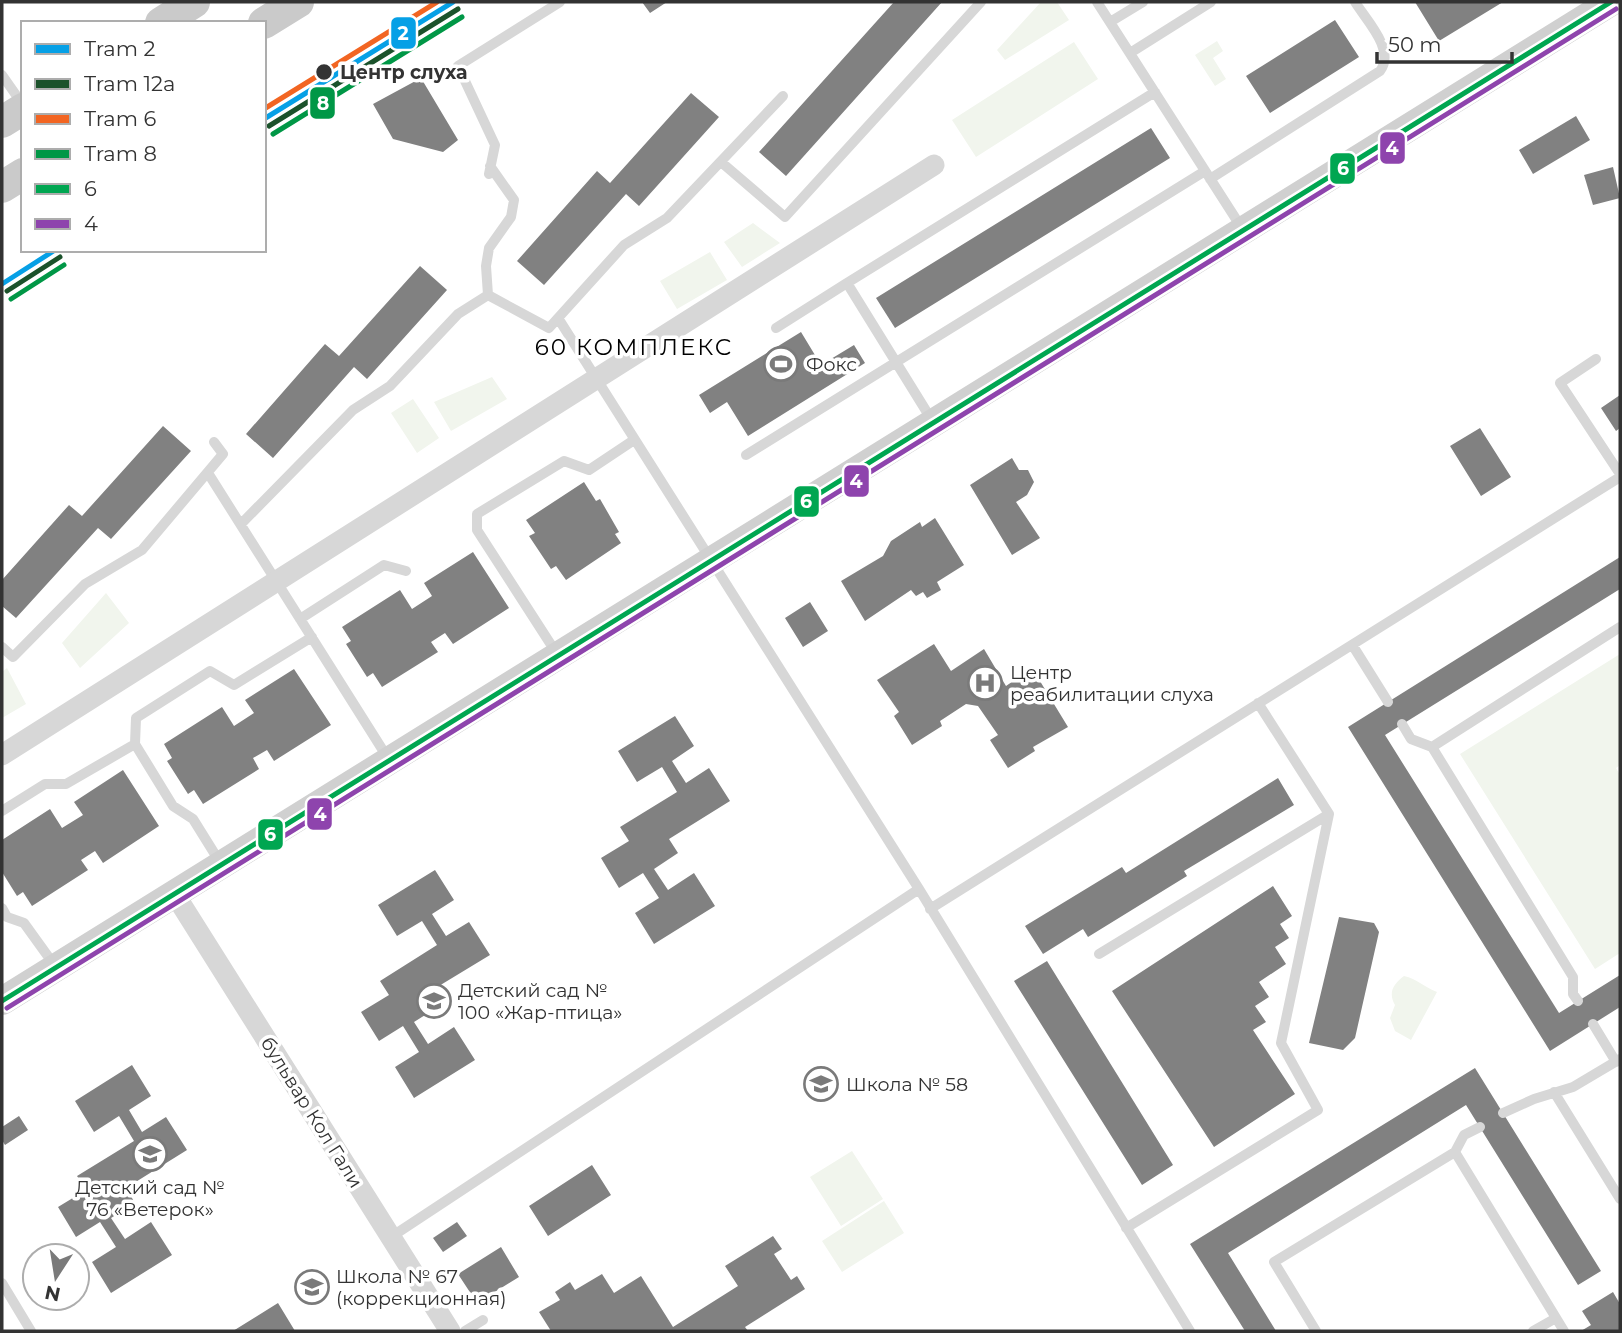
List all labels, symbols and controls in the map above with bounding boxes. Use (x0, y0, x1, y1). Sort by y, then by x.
line badge: 2 (390, 16, 417, 50)
legend (21, 21, 266, 252)
scale bar (1377, 21, 1512, 65)
text: 2 (397, 22, 409, 45)
text: 50 m (1388, 32, 1442, 57)
text: Tram 2 (84, 36, 156, 61)
place label: Центр слуха (340, 61, 468, 84)
marker: Центр слуха (314, 62, 334, 82)
text: Tram 12а (84, 71, 175, 96)
line badge: 8 (309, 86, 336, 120)
text: 8 (317, 92, 329, 115)
text: Tram 6 (84, 106, 157, 131)
line badge: 4 (1379, 131, 1406, 165)
text: 4 (1385, 137, 1399, 160)
text: Tram 8 (84, 141, 157, 166)
line badge: 6 (1329, 152, 1356, 185)
text: 6 (1337, 157, 1349, 180)
text: 6 (84, 176, 97, 201)
text: 4 (84, 211, 98, 236)
district label: 60 КОМПЛЕКС (535, 333, 733, 361)
sports icon: Фокс (762, 345, 800, 383)
place label: Фокс (806, 353, 857, 376)
line badge: 4 (843, 464, 870, 498)
text: 4 (849, 470, 863, 493)
line badge: 6 (793, 485, 820, 518)
text: 6 (800, 490, 812, 513)
place label: Центр реабилитации слуха (1010, 661, 1214, 706)
hospital icon: Центр реабилитации слуха (966, 664, 1004, 702)
line badge: 4 (306, 797, 333, 831)
text: 4 (313, 803, 327, 826)
line badge: 6 (257, 818, 284, 851)
text: 6 (264, 823, 276, 846)
place label: Детский сад № 100 «Жар-птица» (458, 979, 622, 1024)
school or university icon: Детский сад № 100 «Жар-птица» (415, 982, 453, 1020)
street label: бульвар Кол Гали (256, 1032, 367, 1192)
school or university icon: Школа № 58 (802, 1065, 840, 1103)
place label: Школа № 58 (846, 1073, 968, 1096)
school or university icon: Детский сад № 76 «Ветерок» (131, 1135, 169, 1173)
place label: Детский сад № 76 «Ветерок» (75, 1176, 225, 1221)
north arrow (21, 1242, 91, 1312)
place label: Школа № 67 (коррекционная) (336, 1265, 507, 1310)
school or university icon: Школа № 67 (коррекционная) (293, 1268, 331, 1306)
text: N (43, 1280, 62, 1306)

